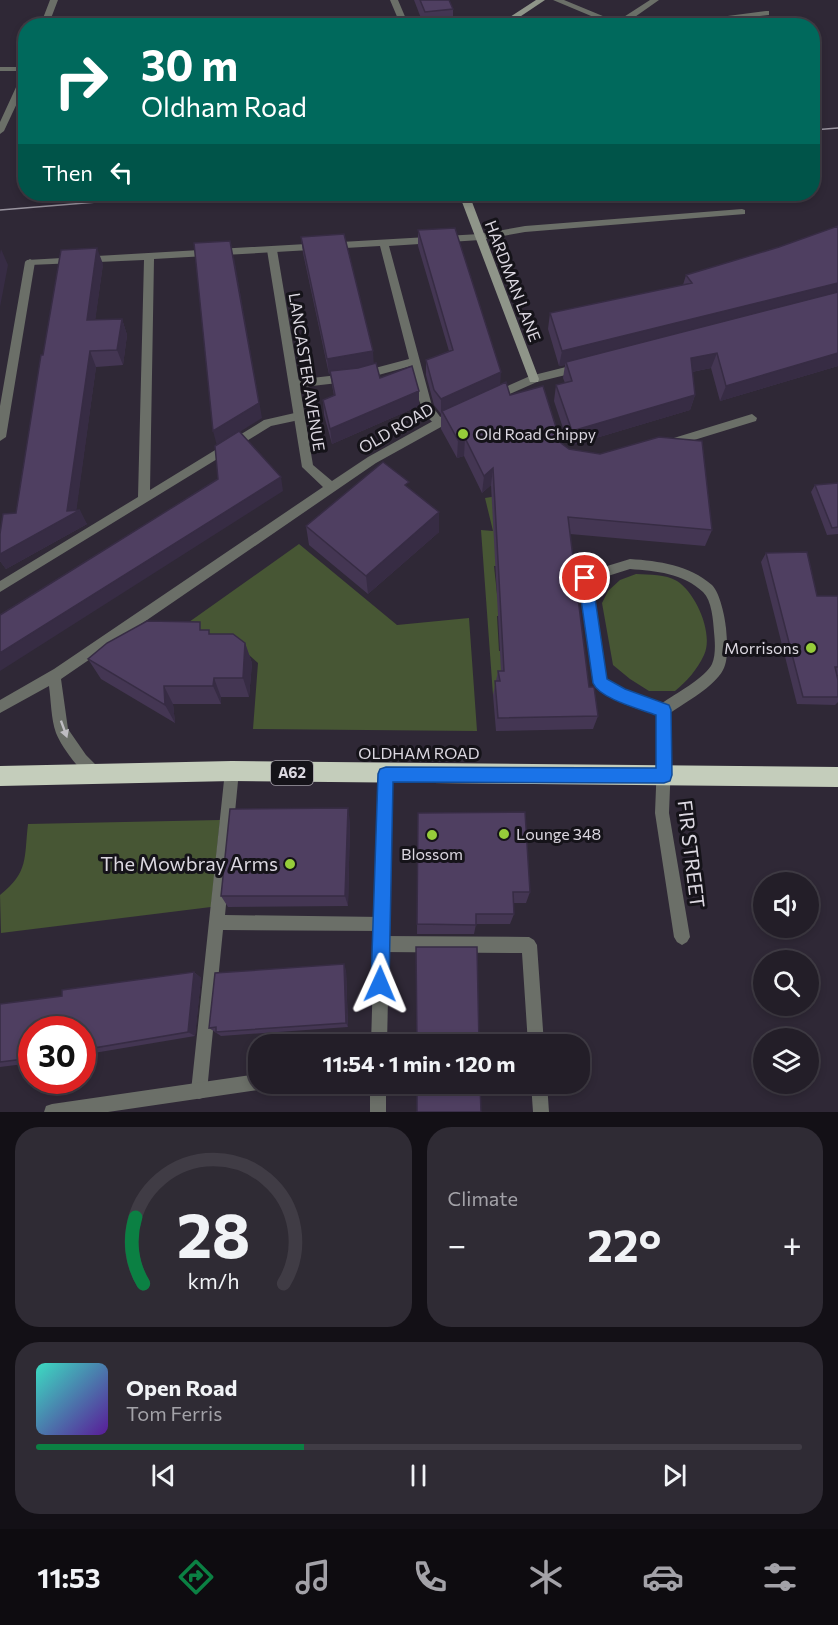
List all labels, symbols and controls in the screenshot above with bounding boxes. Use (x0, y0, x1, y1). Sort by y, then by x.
text: 30 m (141, 38, 238, 90)
icon: right (42, 42, 120, 120)
text: Oldham Road (141, 90, 307, 123)
icon: left (105, 156, 138, 189)
text: Then (42, 159, 93, 186)
street label: HARDMAN LANE (482, 217, 545, 344)
street label: LANCASTER AVENUE (286, 291, 329, 453)
street label: OLD ROAD (355, 399, 436, 457)
place label: Old Road Chippy (475, 424, 596, 443)
marker: Old Road Chippy (456, 427, 470, 441)
pin (559, 552, 610, 603)
icon: arrive (568, 561, 601, 594)
place label: Morrisons (724, 638, 799, 657)
marker: Morrisons (804, 641, 818, 655)
one-way arrow (59, 721, 69, 739)
street label: OLDHAM ROAD (358, 743, 480, 762)
road number: A62 (271, 761, 313, 785)
street label: FIR STREET (673, 799, 711, 909)
place label: Lounge 348 (516, 824, 601, 843)
marker: Lounge 348 (497, 827, 511, 841)
marker: Blossom (425, 828, 439, 842)
place label: Blossom (401, 844, 463, 863)
place label: The Mowbray Arms (100, 851, 278, 875)
marker: The Mowbray Arms (283, 857, 297, 871)
map controls (753, 872, 819, 1094)
button: sound (753, 872, 819, 938)
button: search (753, 950, 819, 1016)
position arrow (348, 952, 412, 1016)
speed limit sign: 30 (18, 1016, 96, 1094)
button: layers (753, 1028, 819, 1094)
text: 11:54 · 1 min · 120 m (322, 1050, 516, 1077)
text: Climate (448, 1186, 518, 1210)
text: 28 (176, 1195, 250, 1271)
text: 22° (587, 1216, 661, 1271)
text: − (448, 1223, 466, 1264)
text: + (783, 1223, 802, 1264)
text: km/h (187, 1267, 239, 1293)
text: Open Road (126, 1374, 237, 1401)
text: Tom Ferris (126, 1401, 222, 1425)
icon: previous (147, 1459, 180, 1492)
icon: pause (402, 1459, 435, 1492)
icon: next (658, 1459, 691, 1492)
icon: directions (175, 1556, 217, 1598)
icon: music (292, 1556, 334, 1598)
icon: phone (409, 1556, 451, 1598)
icon: climate (525, 1556, 567, 1598)
icon: car (642, 1556, 684, 1598)
icon: filters (759, 1556, 801, 1598)
text: 11:53 (37, 1561, 100, 1594)

